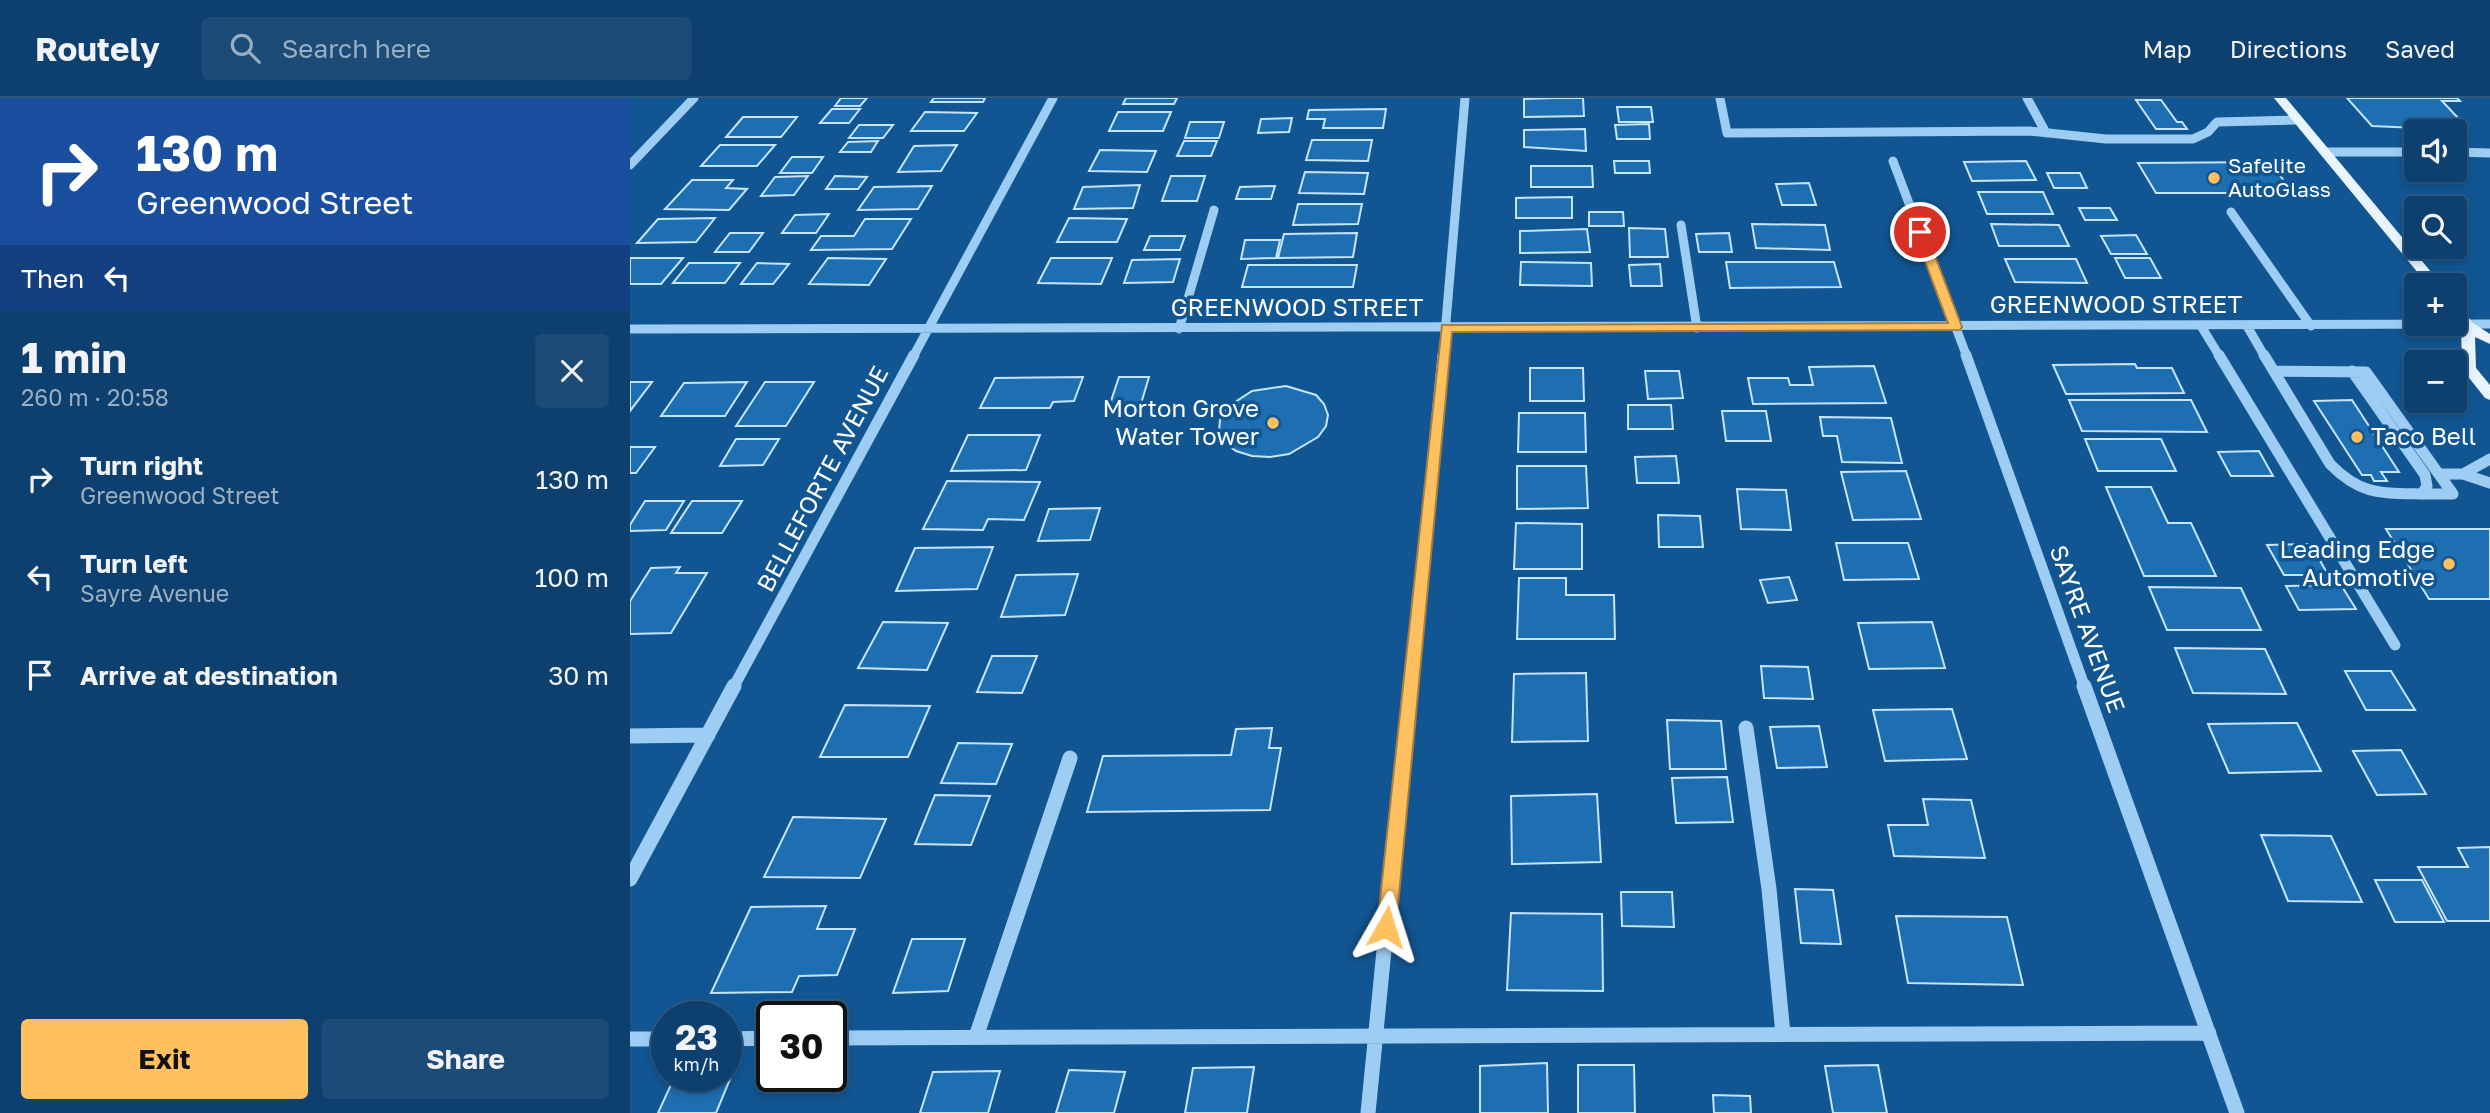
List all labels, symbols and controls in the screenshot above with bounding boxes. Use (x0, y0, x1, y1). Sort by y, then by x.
search box (202, 17, 692, 80)
text: Routely (35, 29, 160, 68)
icon: search (226, 29, 264, 67)
text: Search here (282, 33, 431, 64)
text: Map (2143, 34, 2192, 63)
text: Directions (2230, 34, 2347, 63)
text: Saved (2385, 34, 2455, 63)
map controls (2404, 119, 2467, 413)
button: sound (2404, 119, 2467, 182)
text: 130 m (136, 123, 278, 182)
icon: right (21, 126, 112, 217)
place label: Safelite AutoGlass (2228, 152, 2331, 202)
marker: Safelite AutoGlass (2206, 170, 2222, 186)
text: Greenwood Street (136, 183, 414, 221)
button: search (2404, 196, 2467, 259)
pin (1890, 202, 1950, 262)
icon: arrive (1901, 213, 1939, 251)
icon: left (98, 259, 136, 297)
text: Then (21, 263, 84, 294)
button: + (2404, 273, 2467, 336)
street label: GREENWOOD STREET (1990, 289, 2242, 318)
street label: GREENWOOD STREET (1171, 292, 1423, 321)
text: 1 min (21, 332, 127, 382)
button: close (535, 334, 609, 408)
button: − (2404, 350, 2467, 413)
street label: BELLEFORTE AVENUE (750, 361, 893, 596)
text: 260 m · 20:58 (21, 383, 169, 411)
place label: Morton Grove Water Tower (1103, 393, 1259, 450)
marker: Morton Grove Water Tower (1265, 415, 1281, 431)
place label: Taco Bell (2371, 421, 2476, 450)
marker: Taco Bell (2349, 429, 2365, 445)
text: Turn right (80, 450, 203, 481)
icon: right (21, 460, 59, 498)
text: 130 m (536, 464, 609, 495)
text: Greenwood Street (80, 481, 280, 509)
place label: Leading Edge Automotive (2280, 534, 2435, 591)
street label: SAYRE AVENUE (2045, 541, 2132, 716)
text: Turn left (80, 548, 188, 579)
marker: Leading Edge Automotive (2441, 556, 2457, 572)
icon: left (21, 558, 59, 596)
text: 100 m (535, 562, 609, 593)
text: Sayre Avenue (80, 579, 229, 607)
icon: arrive (21, 656, 59, 694)
text: Arrive at destination (80, 660, 338, 691)
text: 30 m (548, 660, 609, 691)
position arrow (1349, 890, 1423, 964)
speed limit sign: 30 (756, 1001, 847, 1092)
text: 23 (675, 1016, 718, 1058)
button: Exit (21, 1019, 308, 1099)
button: Share (322, 1019, 609, 1099)
text: km/h (674, 1053, 719, 1075)

